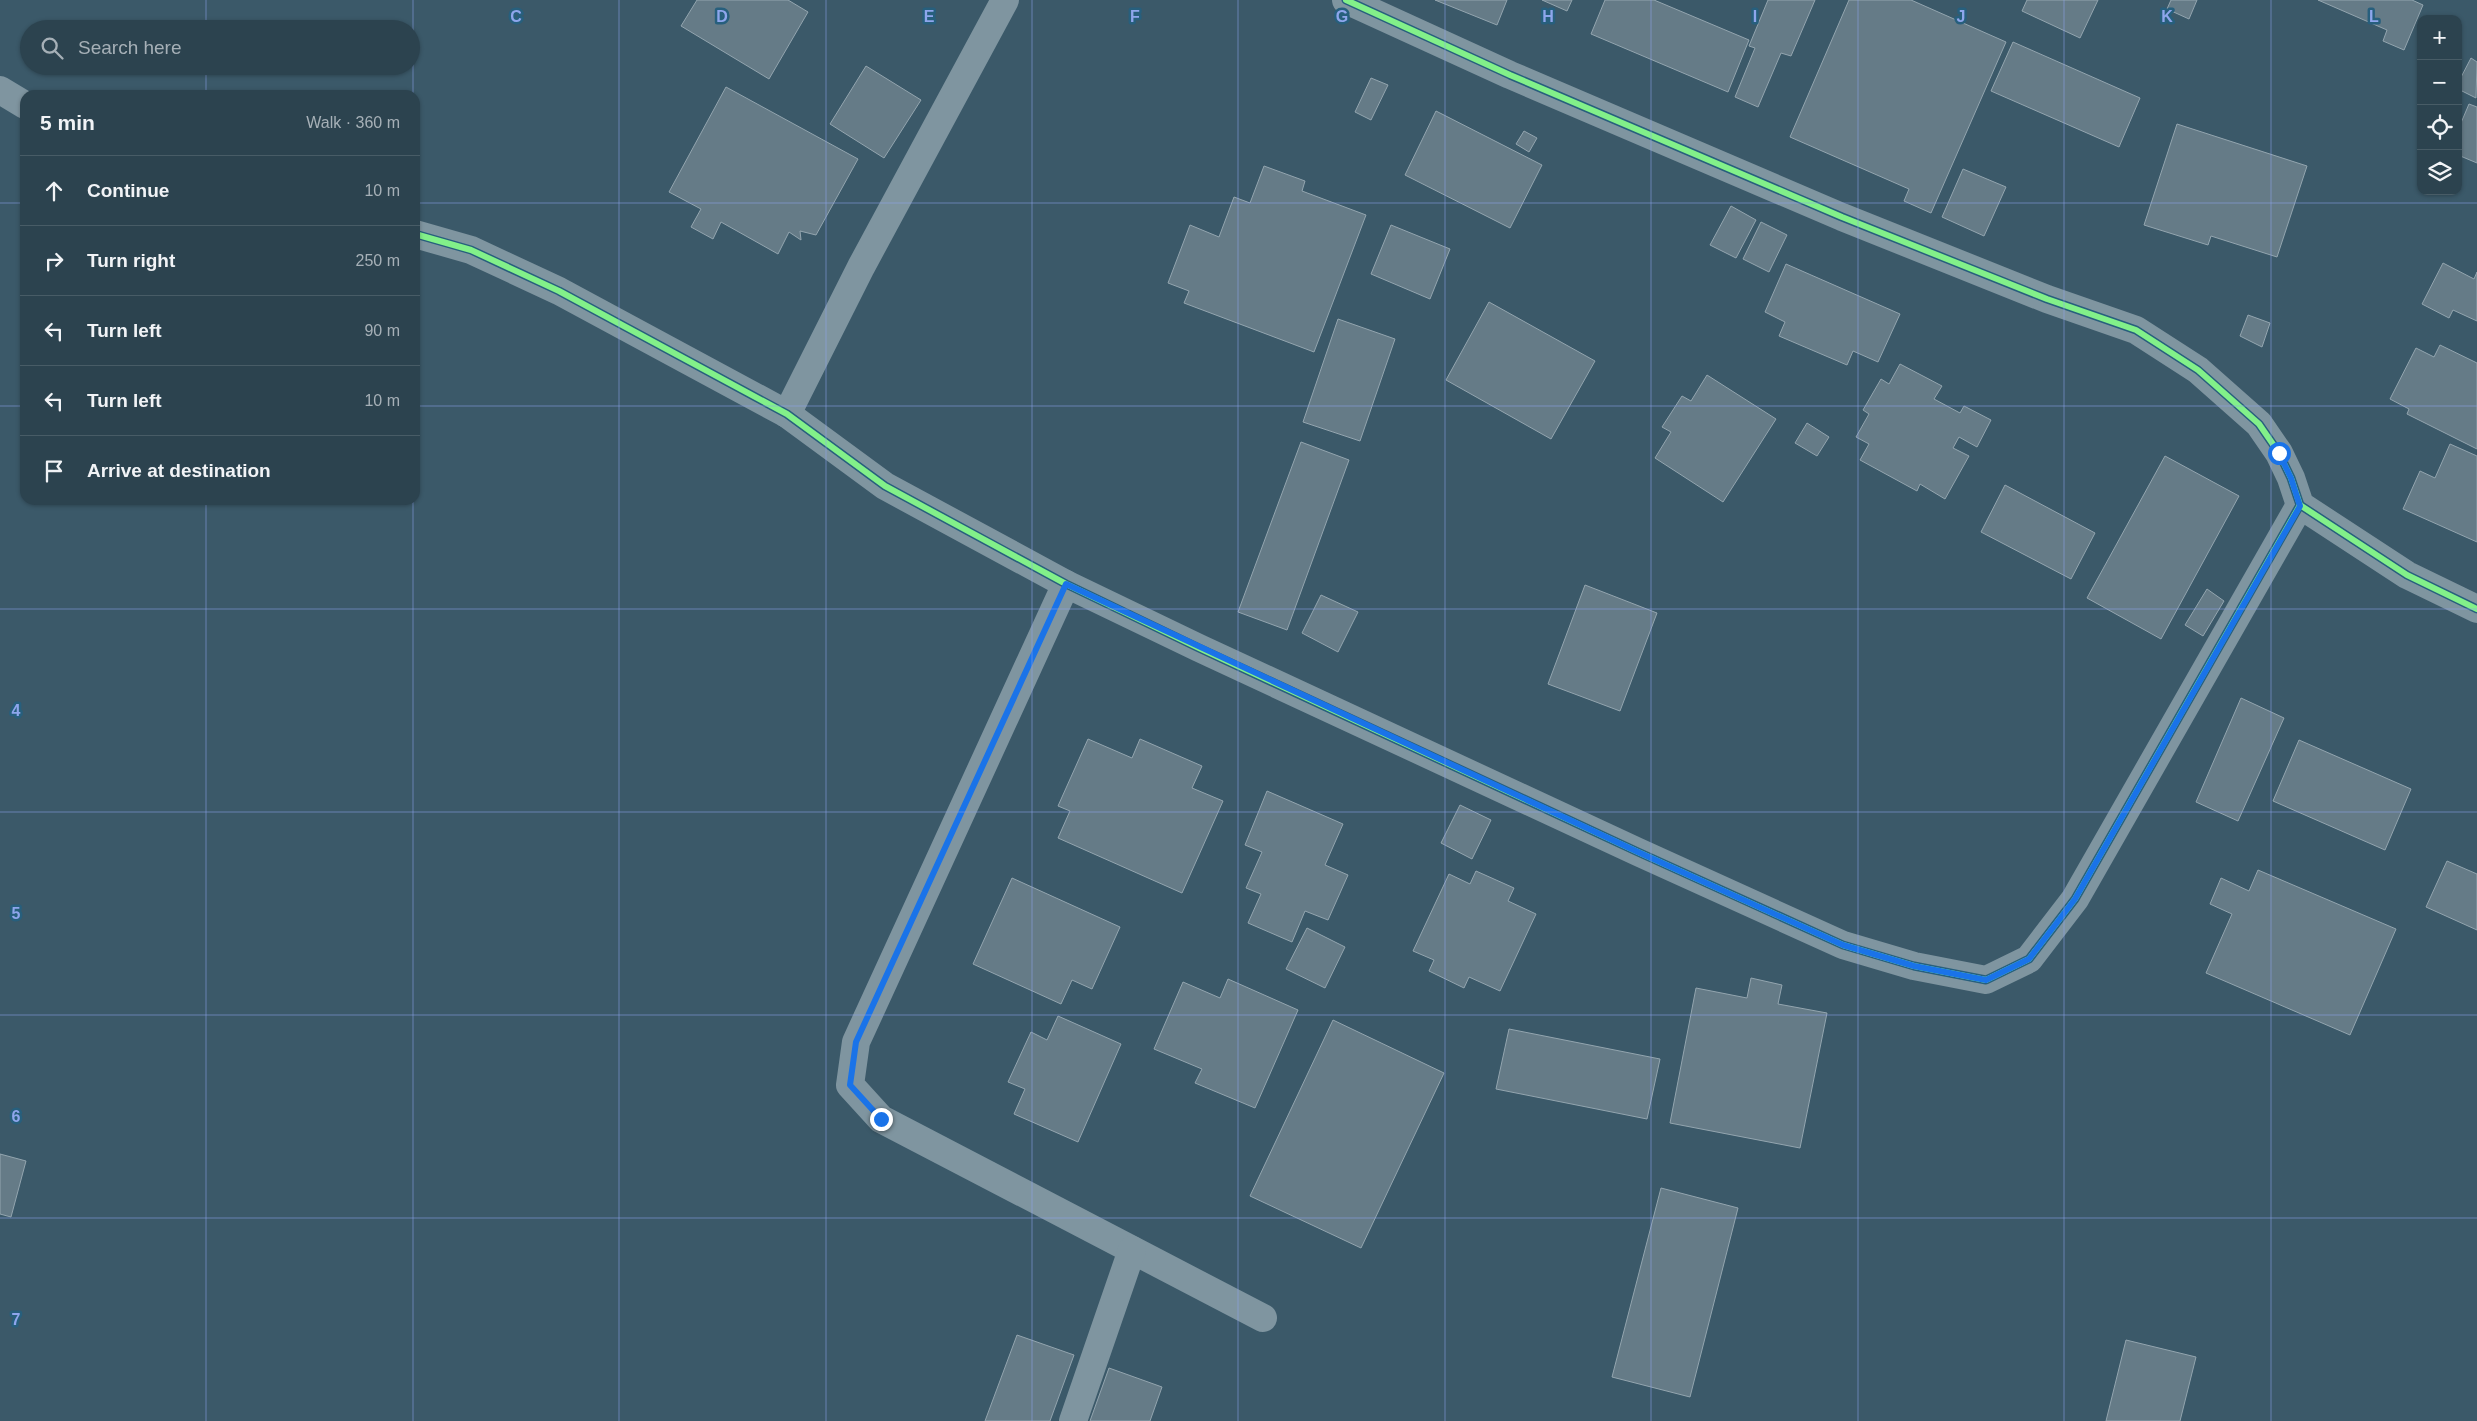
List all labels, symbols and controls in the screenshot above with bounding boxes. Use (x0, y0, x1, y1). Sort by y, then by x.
text: C (510, 8, 522, 25)
text: D (716, 8, 728, 25)
text: E (924, 8, 935, 25)
text: F (1130, 8, 1140, 25)
text: G (1336, 8, 1348, 25)
text: H (1542, 8, 1554, 25)
text: I (1753, 8, 1757, 25)
text: J (1957, 8, 1965, 25)
text: K (2161, 8, 2173, 25)
text: L (2369, 8, 2379, 25)
map controls (2417, 15, 2462, 195)
button: + (2417, 15, 2462, 60)
search box (20, 20, 420, 75)
icon: search (38, 34, 66, 62)
text: Search here (78, 37, 182, 58)
button: − (2417, 60, 2462, 105)
button: locate (2417, 105, 2462, 150)
text: 5 min (40, 111, 95, 134)
text: Walk · 360 m (306, 114, 400, 131)
button: layers (2417, 150, 2462, 195)
icon: ahead (40, 177, 68, 205)
text: Continue (87, 180, 169, 201)
text: 10 m (364, 182, 400, 199)
icon: right (40, 247, 68, 275)
text: Turn right (87, 250, 175, 271)
text: 250 m (356, 252, 400, 269)
icon: left (40, 317, 68, 345)
text: Turn left (87, 320, 162, 341)
text: 90 m (364, 322, 400, 339)
icon: left (40, 387, 68, 415)
text: Turn left (87, 390, 162, 411)
text: 10 m (364, 392, 400, 409)
route start (2268, 442, 2291, 465)
icon: arrive (40, 457, 68, 485)
text: Arrive at destination (87, 460, 271, 481)
text: 4 (12, 702, 21, 719)
text: 5 (12, 905, 21, 922)
text: 6 (12, 1108, 21, 1125)
route end (870, 1108, 893, 1131)
text: 7 (12, 1311, 21, 1328)

